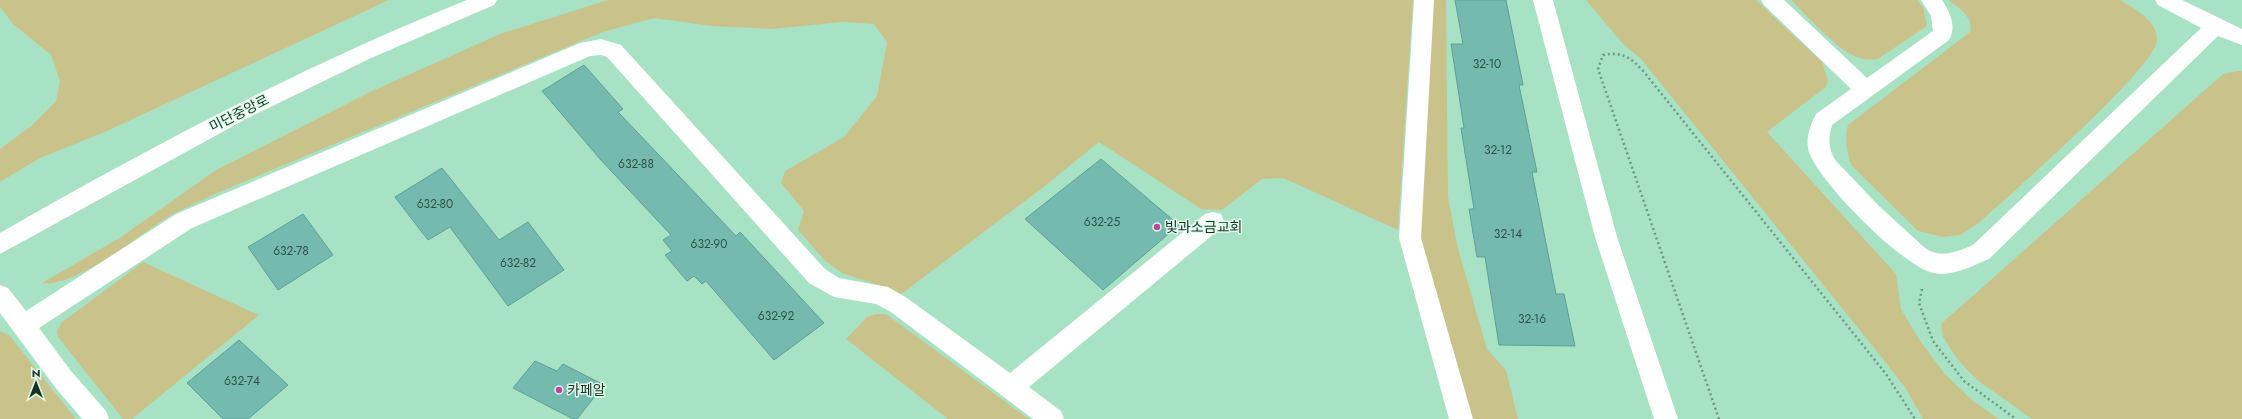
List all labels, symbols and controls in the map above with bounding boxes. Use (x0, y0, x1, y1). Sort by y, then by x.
house number: 32-10 (1473, 55, 1501, 73)
street label: 미단중앙로 (206, 89, 272, 137)
house number: 32-12 (1484, 141, 1512, 159)
house number: 632-88 (618, 155, 654, 173)
house number: 632-80 (417, 195, 453, 213)
house number: 632-25 (1084, 213, 1120, 231)
place label: 빛과소금교회 (1165, 217, 1242, 237)
marker: 빛과소금교회 (1152, 222, 1162, 232)
house number: 32-14 (1494, 225, 1522, 243)
house number: 632-90 (691, 235, 727, 253)
house number: 632-78 (273, 242, 309, 260)
house number: 632-82 (500, 254, 536, 272)
house number: 632-92 (758, 307, 794, 325)
house number: 32-16 (1518, 310, 1546, 328)
north arrow (16, 363, 56, 403)
text: N (32, 365, 40, 381)
house number: 632-74 (224, 372, 260, 390)
place label: 카페알 (567, 380, 606, 400)
marker: 카페알 (554, 385, 564, 395)

